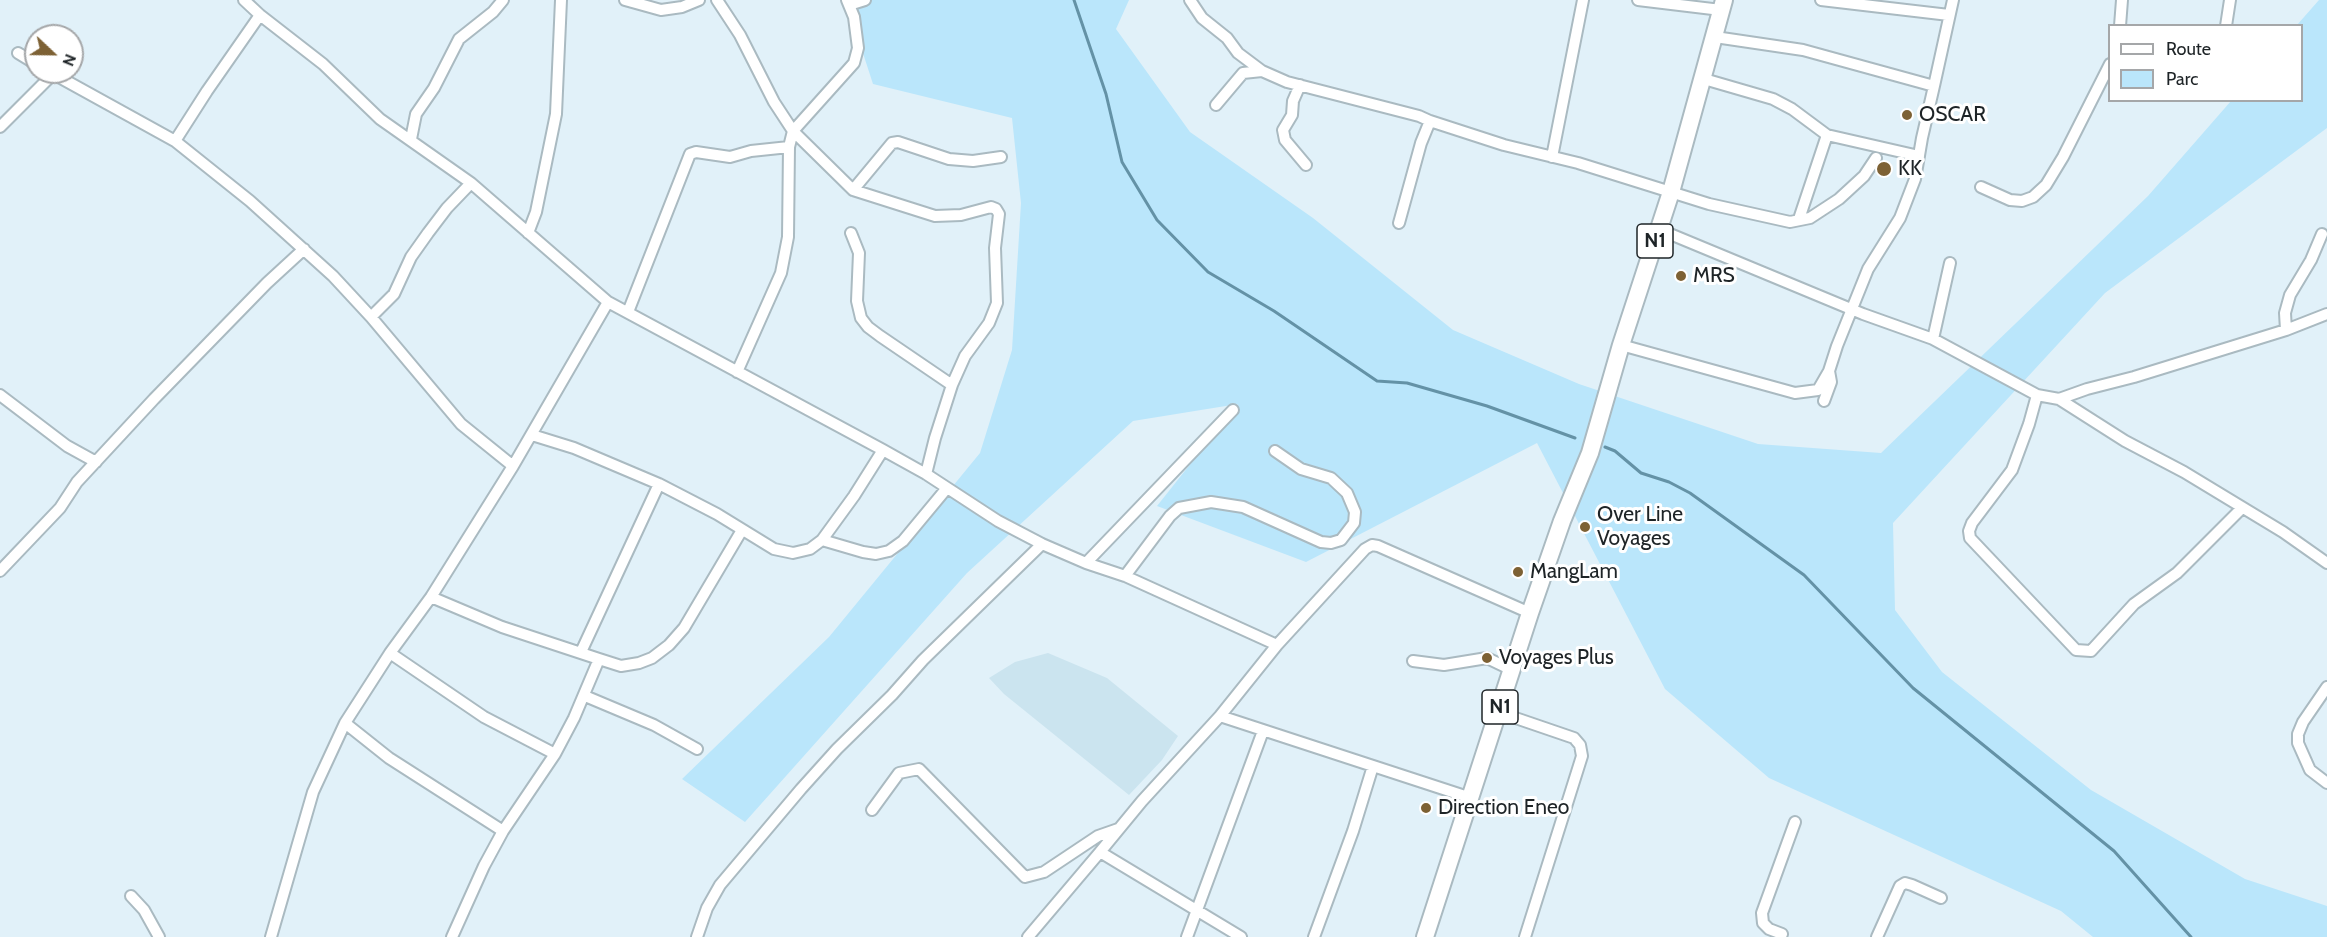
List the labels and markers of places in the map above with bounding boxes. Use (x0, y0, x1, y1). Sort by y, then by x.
place label: OSCAR (1919, 102, 1986, 128)
marker: OSCAR (1900, 108, 1914, 122)
place label: KK (1898, 156, 1922, 182)
marker: KK (1875, 160, 1893, 178)
place label: MRS (1693, 263, 1735, 289)
marker: MRS (1674, 269, 1688, 283)
place label: Over Line Voyages (1597, 502, 1683, 552)
marker: Over Line Voyages (1578, 520, 1592, 534)
place label: MangLam (1530, 559, 1618, 585)
marker: MangLam (1511, 565, 1525, 579)
place label: Voyages Plus (1499, 645, 1614, 671)
marker: Voyages Plus (1480, 651, 1494, 665)
place label: Direction Eneo (1438, 795, 1569, 821)
marker: Direction Eneo (1419, 801, 1433, 815)

